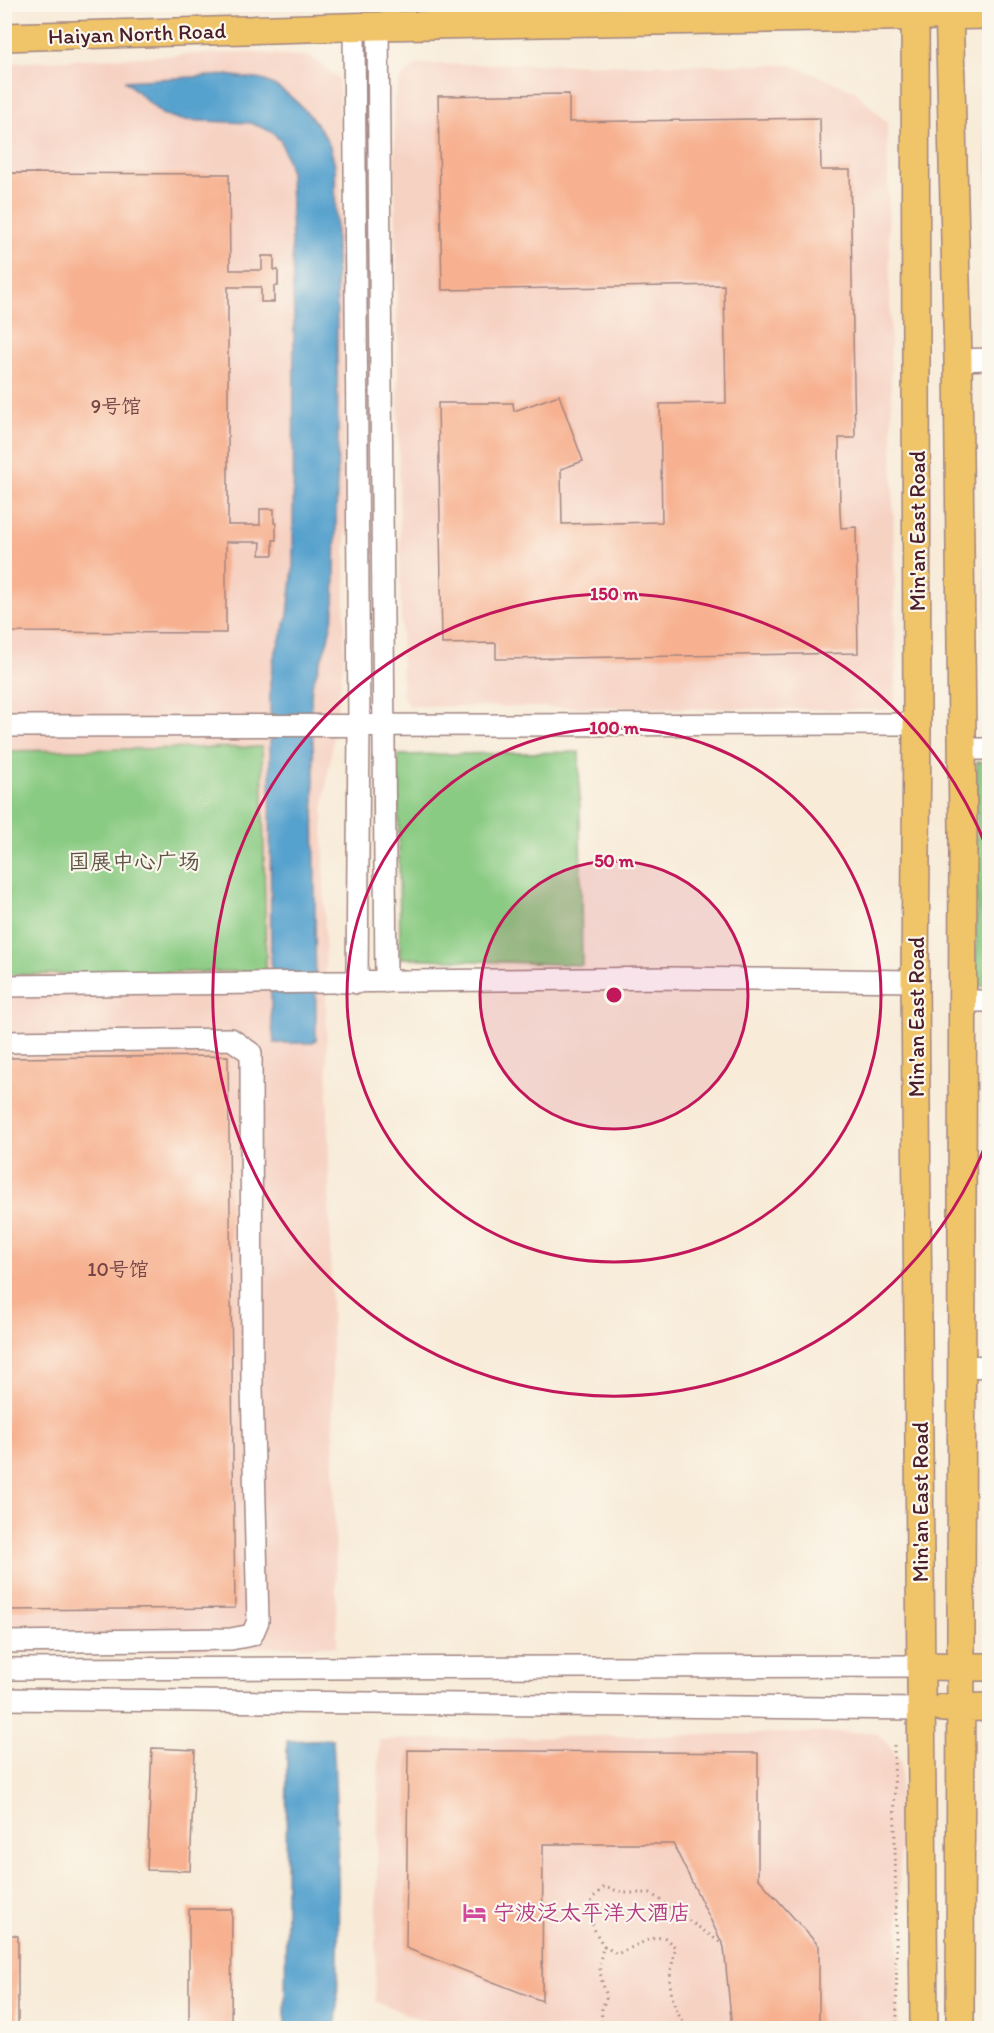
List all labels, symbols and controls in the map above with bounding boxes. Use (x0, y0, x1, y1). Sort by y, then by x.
street label: Haiyan North Road (47, 17, 227, 50)
house number: 9号馆 (91, 394, 141, 418)
street label: Min'an East Road (904, 450, 931, 611)
text: 150 m (590, 583, 639, 605)
text: 100 m (589, 717, 640, 739)
park label: 国展中心广场 (68, 848, 200, 875)
text: 50 m (594, 850, 635, 872)
street label: Min'an East Road (903, 936, 930, 1097)
centre of rings (604, 985, 624, 1005)
house number: 10号馆 (87, 1257, 149, 1281)
street label: Min'an East Road (907, 1421, 934, 1582)
hotel icon: 宁波泛太平洋大酒店 (462, 1899, 488, 1925)
place label: 宁波泛太平洋大酒店 (493, 1899, 691, 1926)

